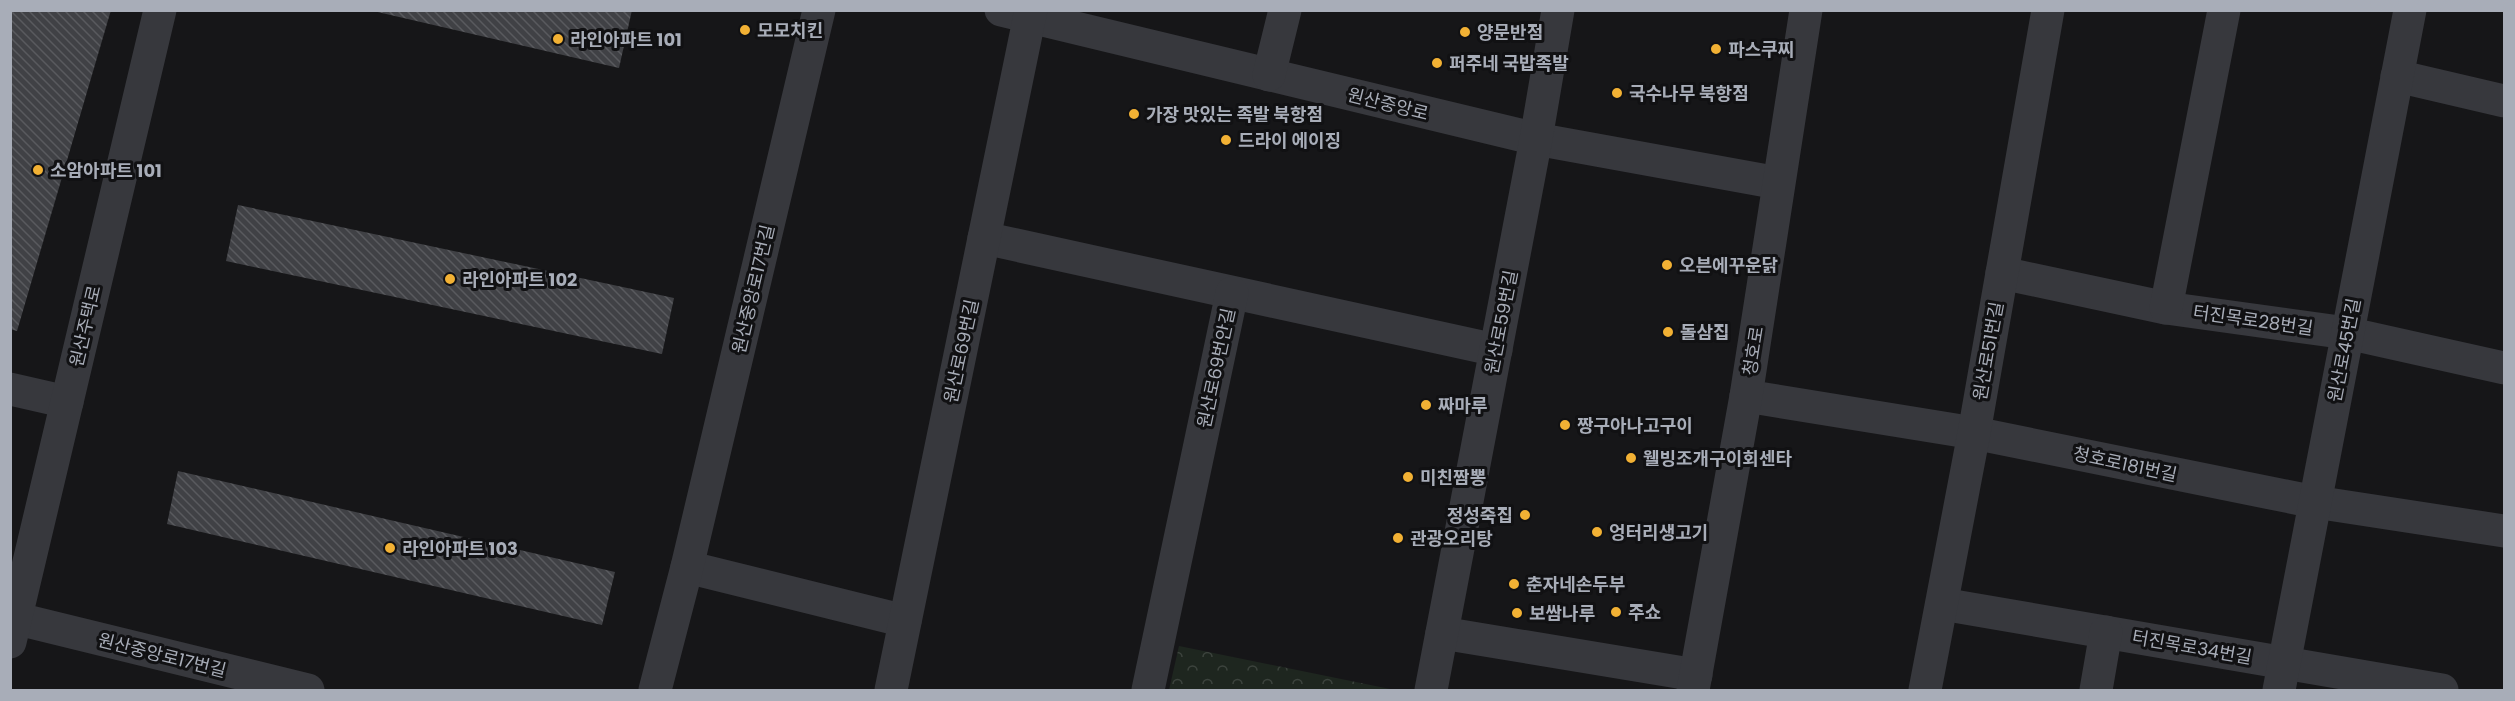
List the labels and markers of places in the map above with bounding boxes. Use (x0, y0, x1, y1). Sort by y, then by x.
place label: 모모치킨 (757, 18, 823, 43)
place label: 양문반점 (1477, 20, 1543, 45)
marker: 모모치킨 (738, 23, 752, 37)
marker: 양문반점 (1458, 25, 1472, 39)
place label: 라인아파트 101 (570, 27, 682, 52)
marker: 라인아파트 101 (551, 32, 565, 46)
place label: 파스쿠찌 (1728, 37, 1794, 62)
marker: 파스쿠찌 (1709, 42, 1723, 56)
place label: 퍼주네 국밥족발 (1449, 51, 1569, 76)
marker: 퍼주네 국밥족발 (1430, 56, 1444, 70)
place label: 국수나무 북항점 (1629, 81, 1749, 106)
marker: 국수나무 북항점 (1610, 86, 1624, 100)
place label: 가장 맛있는 족발 북항점 (1146, 102, 1323, 127)
marker: 가장 맛있는 족발 북항점 (1127, 107, 1141, 121)
place label: 드라이 에이징 (1238, 128, 1341, 153)
marker: 드라이 에이징 (1219, 133, 1233, 147)
place label: 소암아파트 101 (50, 158, 162, 183)
marker: 소암아파트 101 (31, 163, 45, 177)
place label: 오븐에꾸운닭 (1679, 253, 1778, 278)
marker: 오븐에꾸운닭 (1660, 258, 1674, 272)
place label: 라인아파트 102 (462, 267, 577, 292)
marker: 라인아파트 102 (443, 272, 457, 286)
place label: 돌삼집 (1680, 320, 1730, 345)
marker: 돌삼집 (1661, 325, 1675, 339)
place label: 짜마루 (1438, 393, 1488, 418)
marker: 짜마루 (1419, 398, 1433, 412)
place label: 짱구아나고구이 (1577, 413, 1693, 438)
marker: 짱구아나고구이 (1558, 418, 1572, 432)
place label: 웰빙조개구이회센타 (1643, 446, 1792, 471)
marker: 웰빙조개구이회센타 (1624, 451, 1638, 465)
place label: 미친짬뽕 (1420, 465, 1486, 490)
marker: 미친짬뽕 (1401, 470, 1415, 484)
place label: 정성죽집 (1447, 503, 1513, 528)
marker: 정성죽집 (1518, 508, 1532, 522)
place label: 엉터리생고기 (1609, 520, 1708, 545)
marker: 엉터리생고기 (1590, 525, 1604, 539)
place label: 관광오리탕 (1410, 526, 1493, 551)
marker: 관광오리탕 (1391, 531, 1405, 545)
place label: 라인아파트 103 (402, 536, 518, 561)
marker: 라인아파트 103 (383, 541, 397, 555)
place label: 춘자네손두부 (1526, 572, 1625, 597)
marker: 춘자네손두부 (1507, 577, 1521, 591)
place label: 주쇼 (1628, 600, 1661, 625)
place label: 보쌈나루 (1529, 601, 1595, 626)
marker: 주쇼 (1609, 605, 1623, 619)
marker: 보쌈나루 (1510, 606, 1524, 620)

